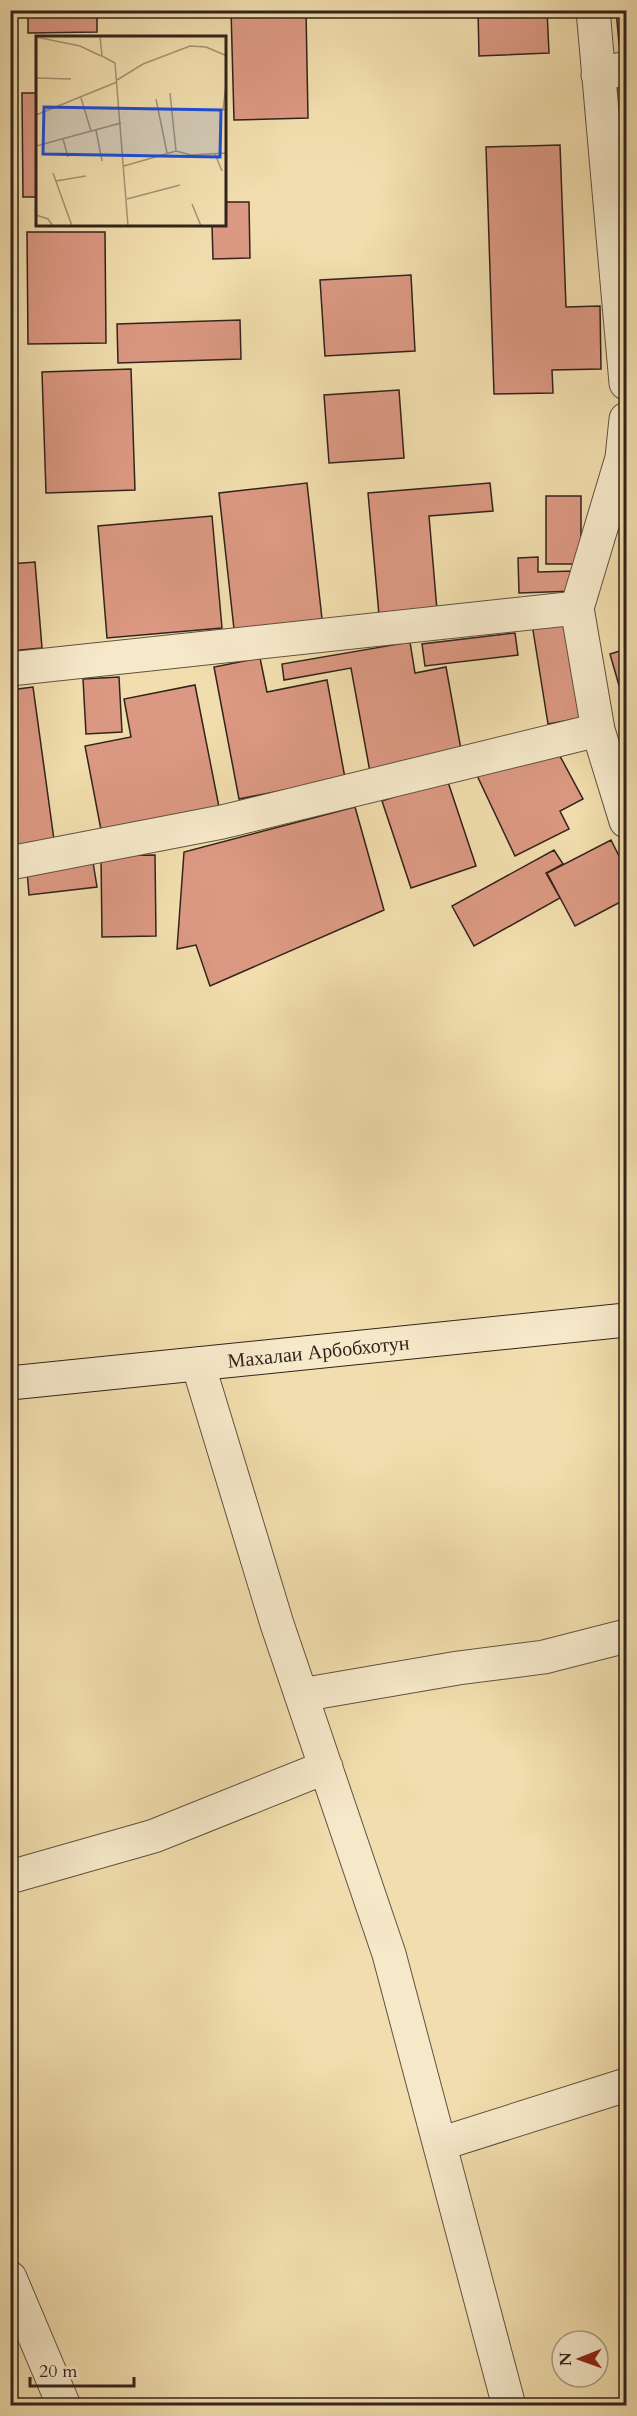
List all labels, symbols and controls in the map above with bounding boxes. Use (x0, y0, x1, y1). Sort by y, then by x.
inset map (36, 36, 226, 226)
street label: Махалаи Арбобхотун (226, 1329, 411, 1375)
north arrow (550, 2329, 610, 2389)
scale bar (30, 2350, 134, 2388)
text: N (555, 2352, 577, 2366)
text: 20 m (39, 2359, 78, 2384)

